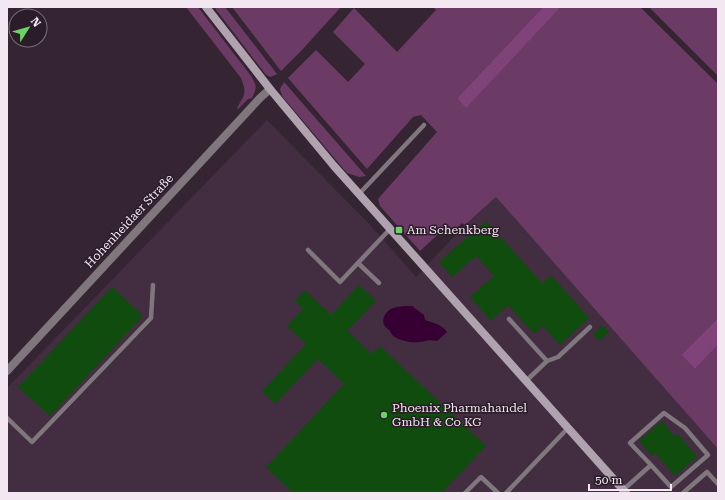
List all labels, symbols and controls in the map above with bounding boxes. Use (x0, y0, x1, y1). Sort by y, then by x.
north arrow (8, 8, 48, 48)
text: N (28, 15, 44, 30)
street label: Hohenheidaer Straße (82, 171, 176, 271)
place label: Am Schenkberg (407, 223, 499, 237)
marker: Am Schenkberg (394, 225, 404, 235)
place label: Phoenix Pharmahandel GmbH & Co KG (392, 401, 527, 429)
marker: Phoenix Pharmahandel GmbH & Co KG (379, 410, 389, 420)
scale bar (589, 466, 671, 492)
text: 50 m (595, 473, 622, 487)

